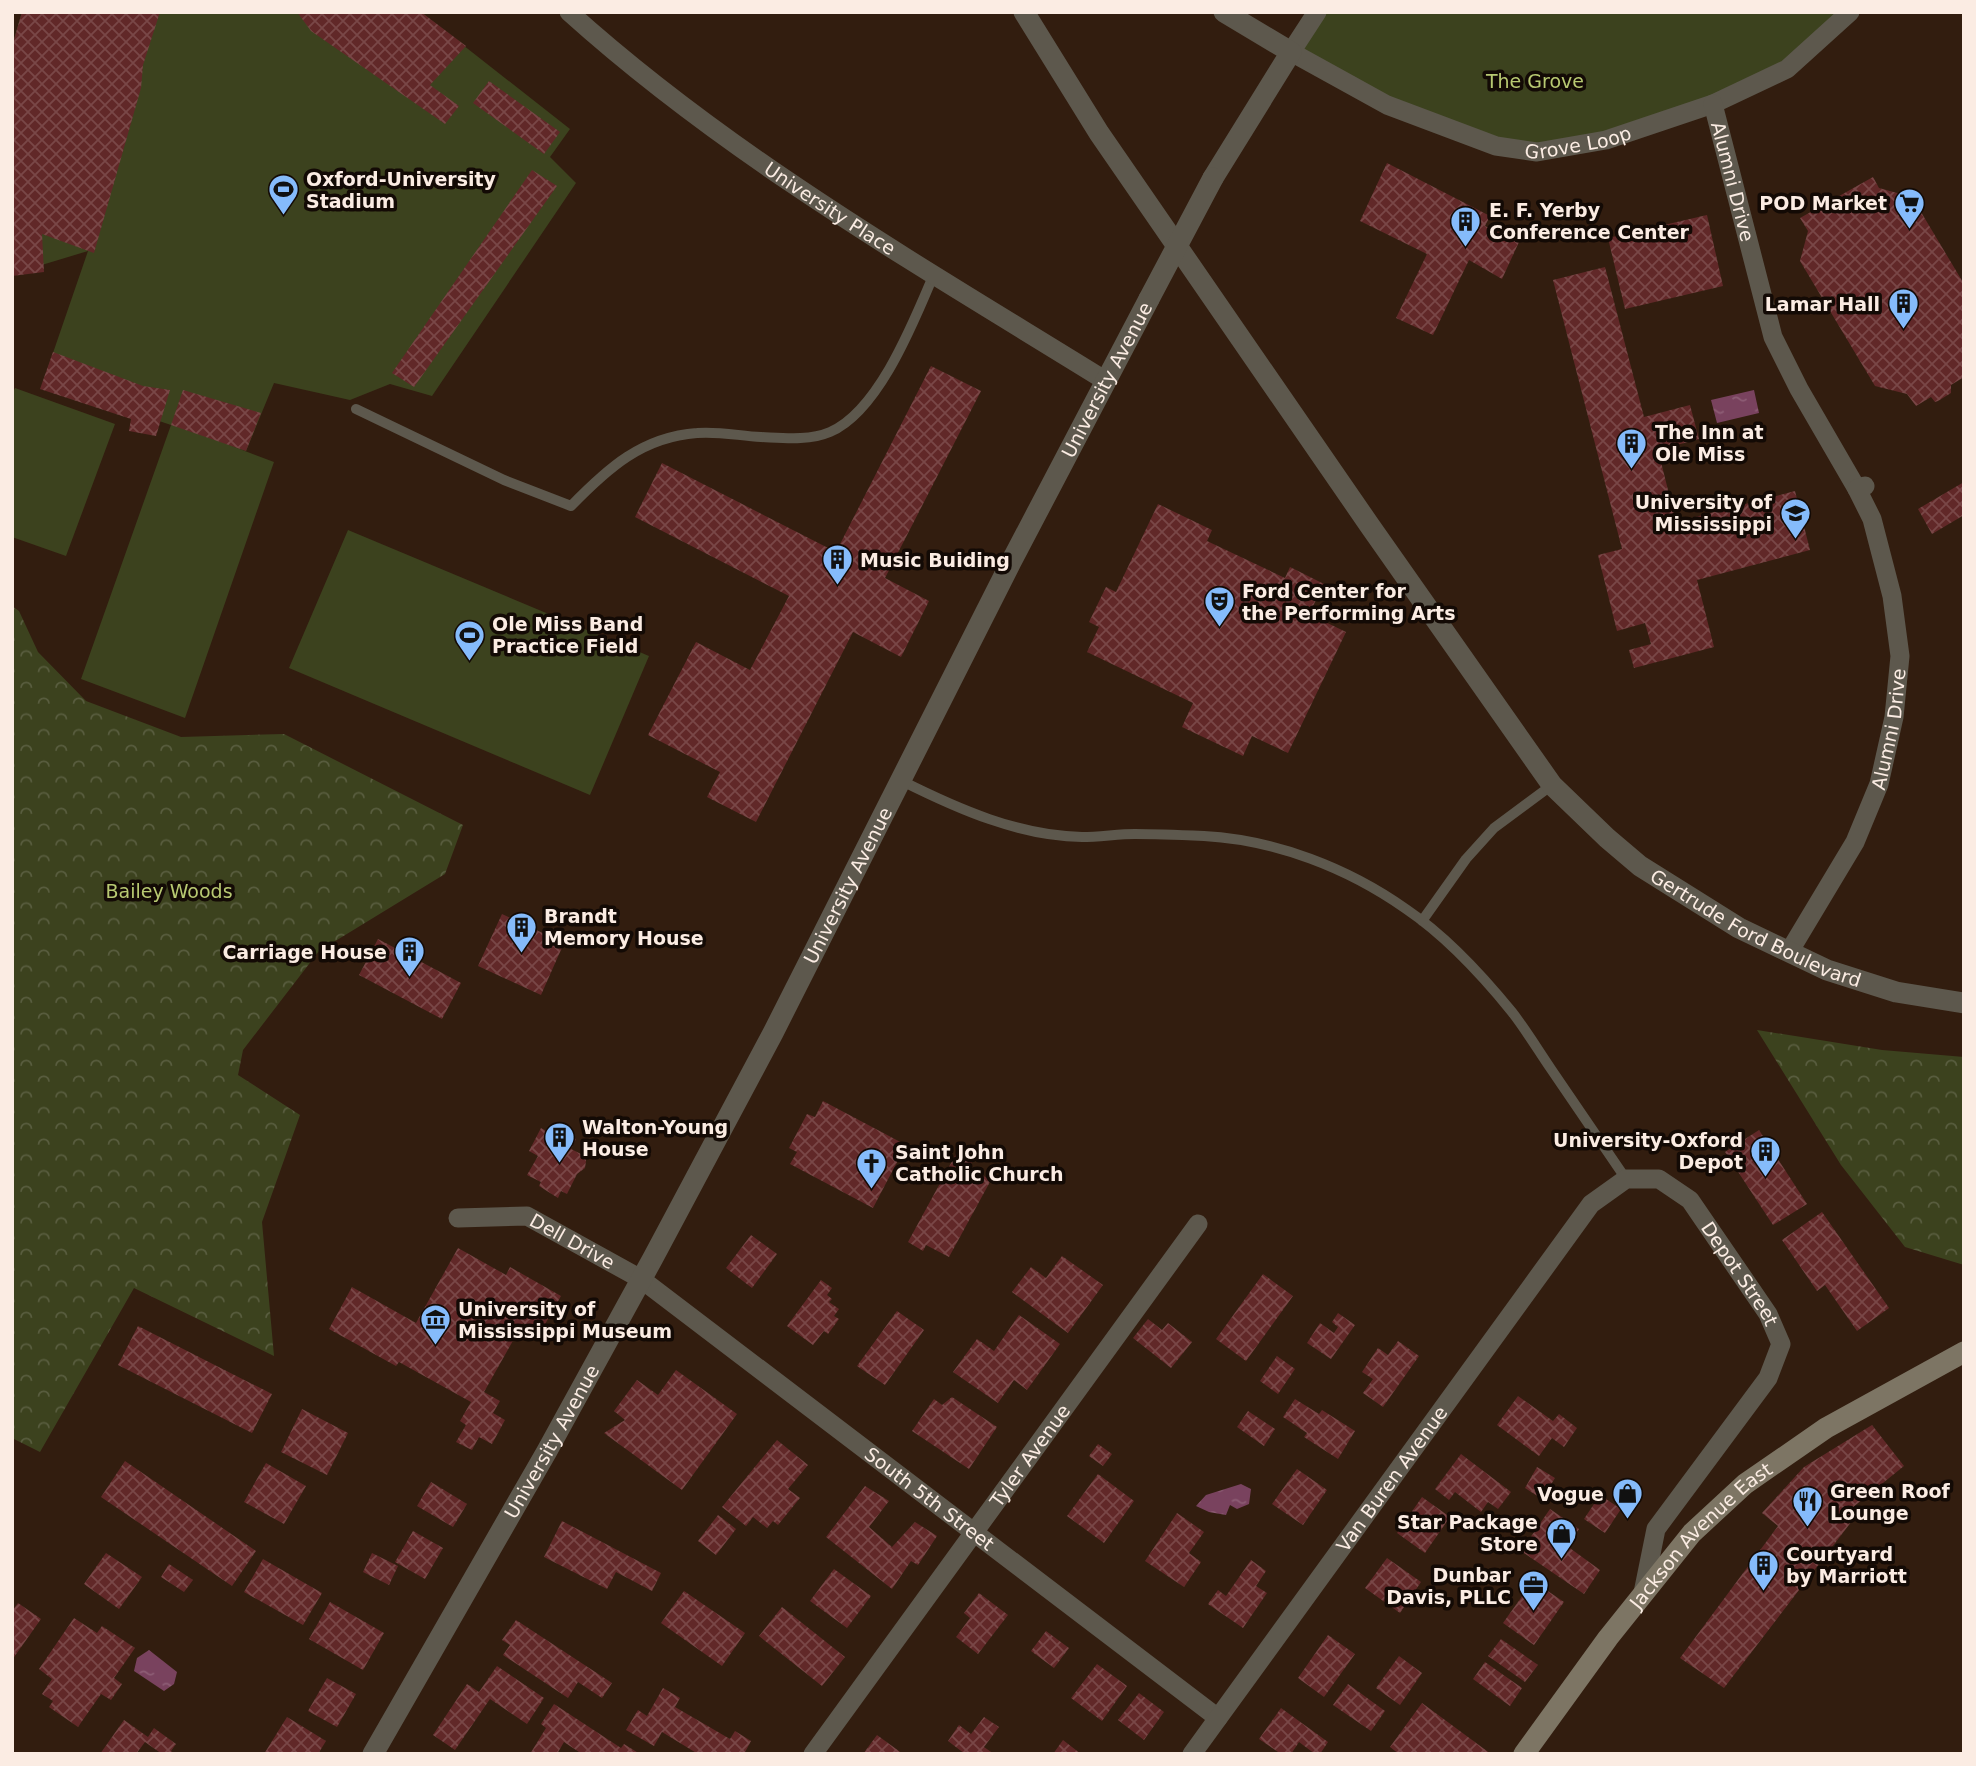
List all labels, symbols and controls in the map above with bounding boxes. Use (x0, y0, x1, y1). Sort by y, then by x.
park label: The Grove (1485, 70, 1584, 92)
street label: Alumni Drive (1707, 119, 1759, 244)
street label: Grove Loop (1523, 121, 1634, 163)
street label: University Place (760, 157, 900, 259)
place label: Oxford-University Stadium (306, 168, 497, 212)
sports icon: Oxford-University Stadium (266, 173, 300, 217)
supermarket icon: POD Market (1893, 186, 1927, 230)
place label: POD Market (1759, 192, 1887, 214)
place label: E. F. Yerby Conference Center (1489, 199, 1690, 243)
building icon: E. F. Yerby Conference Center (1449, 204, 1483, 248)
building icon: Lamar Hall (1886, 287, 1920, 331)
place label: Lamar Hall (1765, 293, 1880, 315)
street label: University Avenue (1057, 298, 1156, 461)
place label: The Inn at Ole Miss (1655, 421, 1764, 465)
building icon: The Inn at Ole Miss (1615, 426, 1649, 470)
place label: University of Mississippi (1635, 491, 1773, 535)
school or university icon: University of Mississippi (1778, 496, 1812, 540)
building icon: Music Buiding (820, 543, 854, 587)
place label: Music Buiding (860, 549, 1010, 571)
place label: Ford Center for the Performing Arts (1242, 580, 1456, 624)
theatre icon: Ford Center for the Performing Arts (1202, 585, 1236, 629)
place label: Ole Miss Band Practice Field (492, 613, 643, 657)
sports icon: Ole Miss Band Practice Field (452, 618, 486, 662)
street label: Alumni Drive (1867, 667, 1910, 792)
street label: University Avenue (799, 803, 896, 967)
street label: Gertrude Ford Boulevard (1646, 864, 1864, 991)
park label: Bailey Woods (105, 880, 233, 902)
place label: Brandt Memory House (544, 905, 704, 949)
building icon: Brandt Memory House (504, 910, 538, 954)
building icon: Carriage House (393, 935, 427, 979)
place label: Carriage House (222, 941, 387, 963)
place label: Walton-Young House (582, 1116, 728, 1160)
building icon: Walton-Young House (542, 1121, 576, 1165)
place label: University-Oxford Depot (1553, 1129, 1743, 1173)
building icon: University-Oxford Depot (1749, 1134, 1783, 1178)
place label: Saint John Catholic Church (895, 1141, 1064, 1185)
church icon: Saint John Catholic Church (855, 1146, 889, 1190)
street label: Dell Drive (526, 1209, 619, 1273)
street label: Depot Street (1697, 1217, 1783, 1329)
place label: University of Mississippi Museum (458, 1298, 672, 1342)
museum icon: University of Mississippi Museum (418, 1303, 452, 1347)
street label: University Avenue (500, 1361, 603, 1522)
street label: Tyler Avenue (985, 1400, 1074, 1512)
street label: Van Buren Avenue (1332, 1402, 1452, 1556)
street label: South 5th Street (861, 1442, 999, 1555)
street label: Jackson Avenue East (1624, 1458, 1776, 1614)
shop icon: Vogue (1610, 1477, 1644, 1521)
place label: Green Roof Lounge (1830, 1480, 1951, 1524)
place label: Vogue (1537, 1483, 1604, 1505)
restaurant icon: Green Roof Lounge (1790, 1485, 1824, 1529)
place label: Star Package Store (1397, 1511, 1538, 1555)
shop icon: Star Package Store (1544, 1516, 1578, 1560)
place label: Courtyard by Marriott (1786, 1543, 1907, 1587)
building icon: Courtyard by Marriott (1746, 1548, 1780, 1592)
place label: Dunbar Davis, PLLC (1386, 1564, 1512, 1608)
office icon: Dunbar Davis, PLLC (1517, 1569, 1551, 1613)

